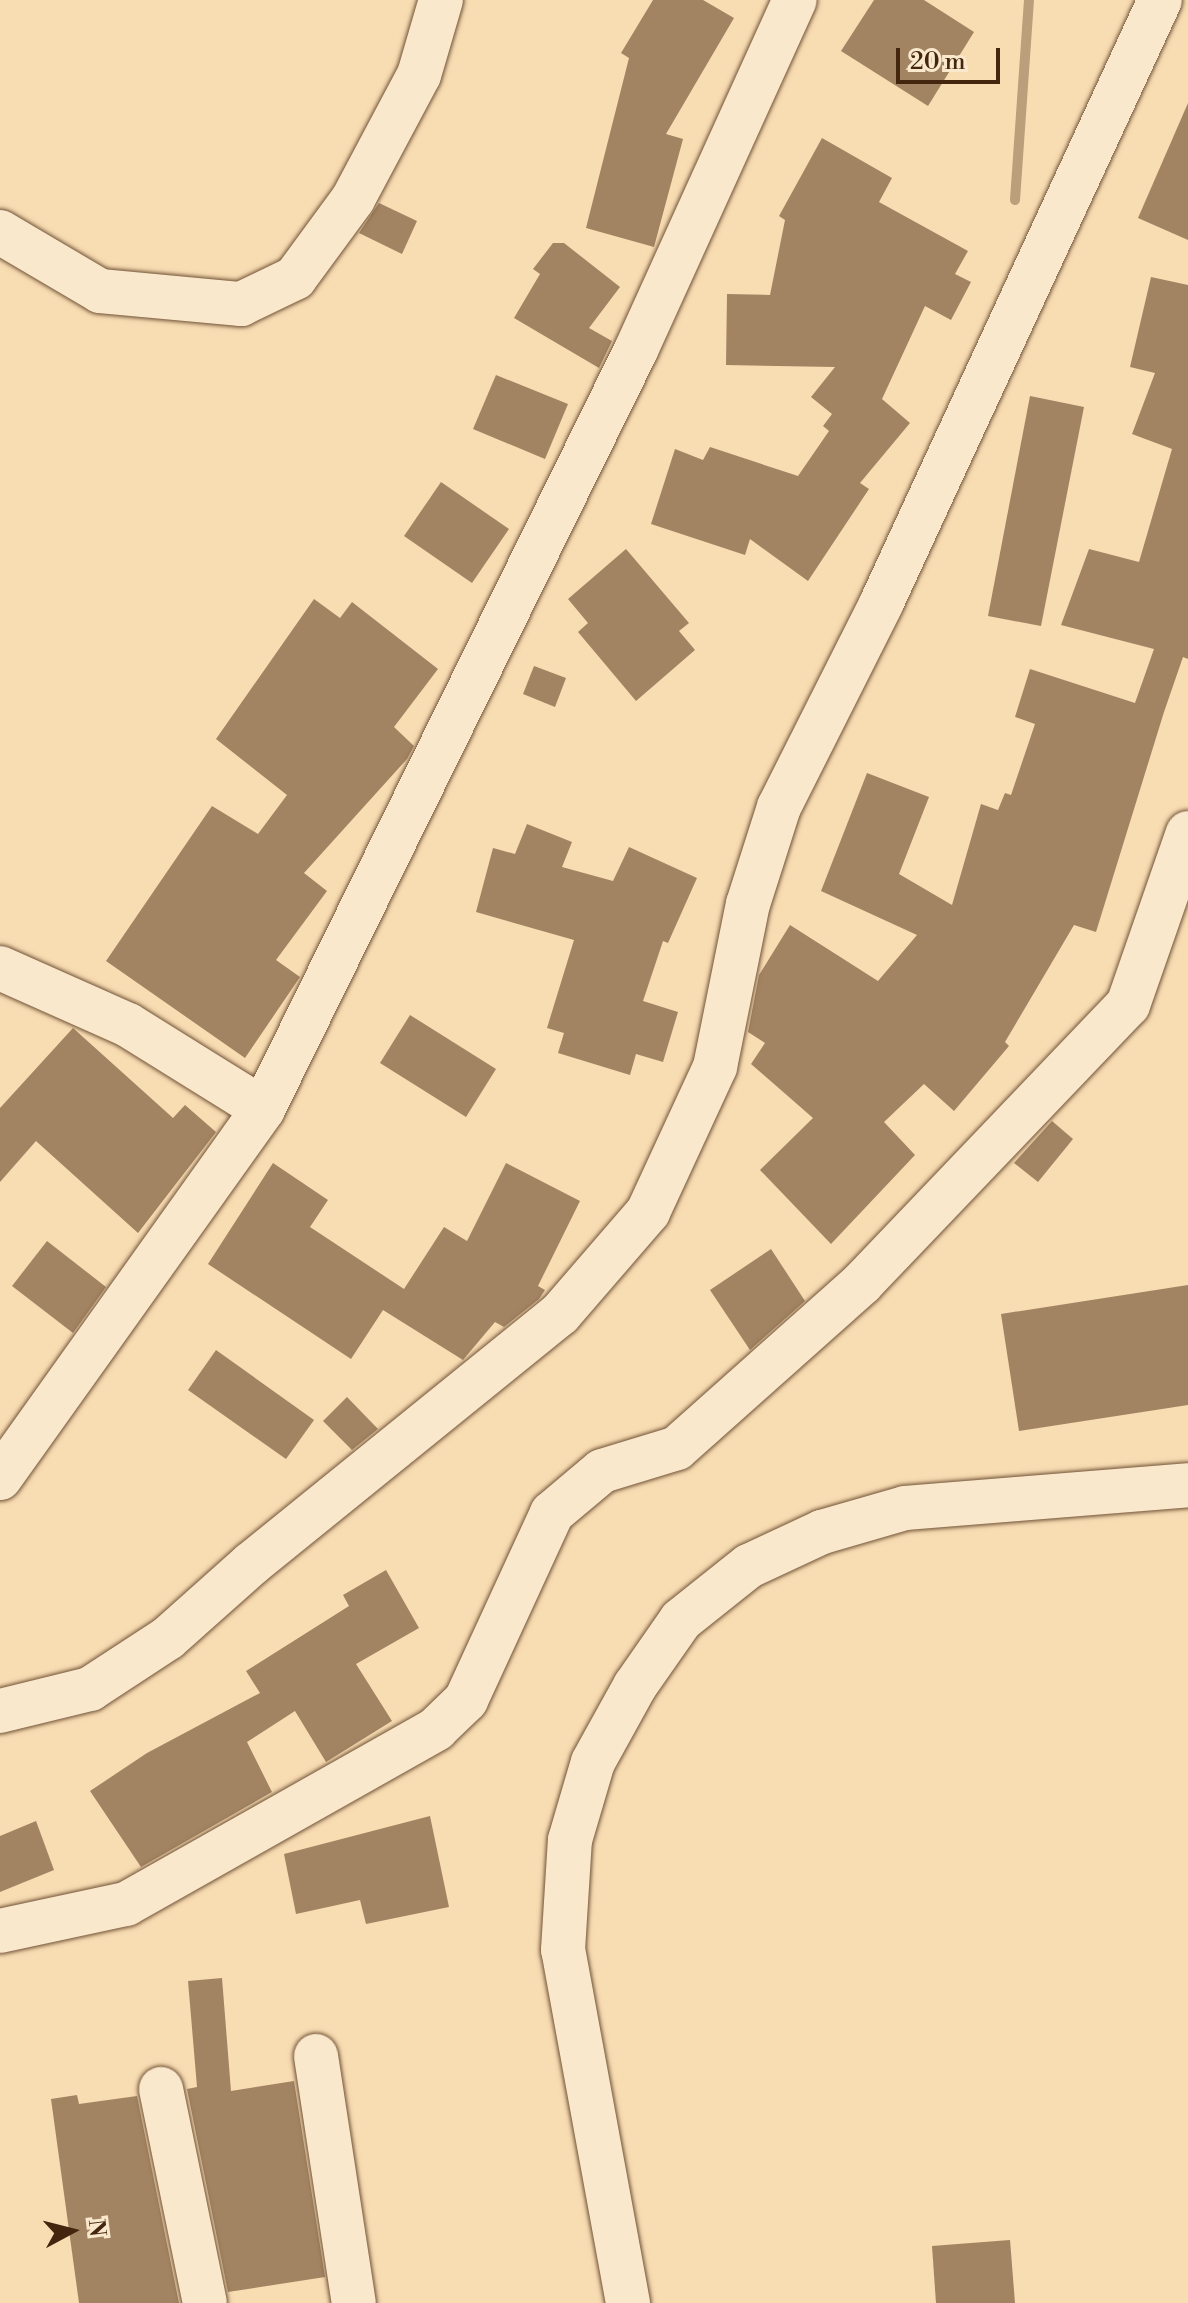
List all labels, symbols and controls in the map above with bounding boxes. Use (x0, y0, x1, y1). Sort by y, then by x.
scale bar (900, 32, 1004, 82)
text: 20 m (910, 47, 966, 77)
north arrow (32, 2191, 112, 2271)
text: N (82, 2218, 111, 2238)

